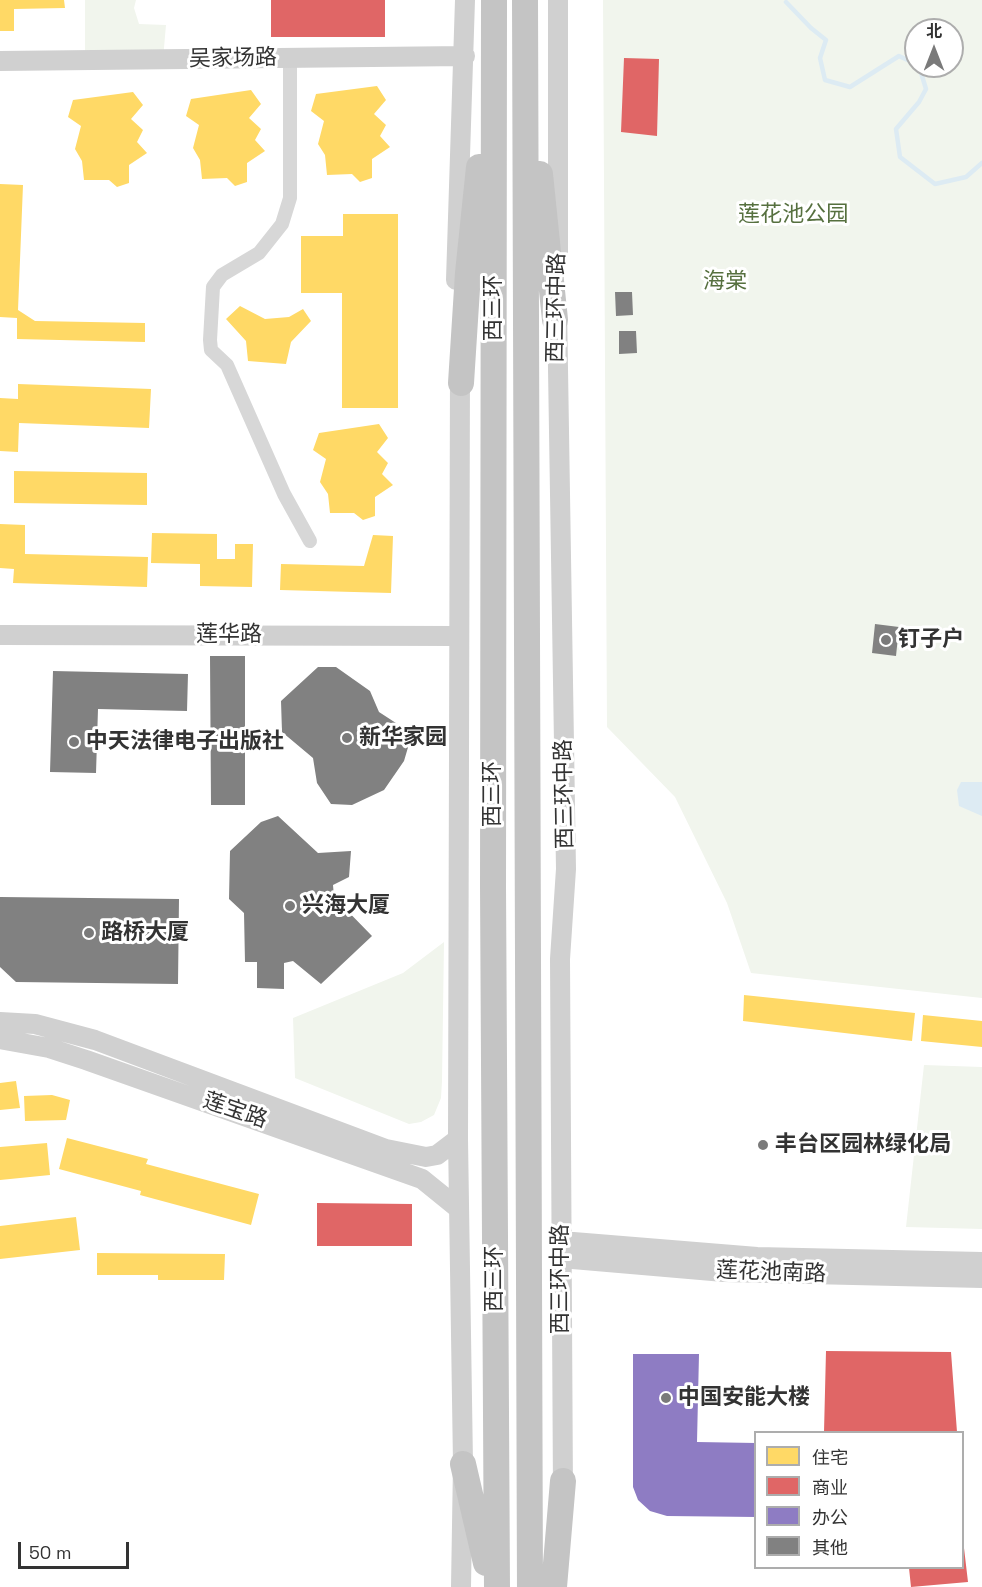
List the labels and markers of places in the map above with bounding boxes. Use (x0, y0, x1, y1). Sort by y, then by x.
place label: 钉子户 (898, 627, 964, 653)
marker: 钉子户 (879, 633, 893, 647)
place label: 新华家园 (359, 725, 447, 751)
place label: 中天法律电子出版社 (86, 729, 284, 755)
marker: 新华家园 (340, 731, 354, 745)
marker: 中天法律电子出版社 (67, 735, 81, 749)
place label: 兴海大厦 (302, 893, 390, 919)
marker: 兴海大厦 (283, 899, 297, 913)
place label: 路桥大厦 (101, 920, 189, 946)
marker: 路桥大厦 (82, 926, 96, 940)
place label: 丰台区园林绿化局 (775, 1132, 951, 1158)
marker: 丰台区园林绿化局 (756, 1138, 770, 1152)
place label: 中国安能大楼 (678, 1385, 810, 1411)
marker: 中国安能大楼 (659, 1391, 673, 1405)

